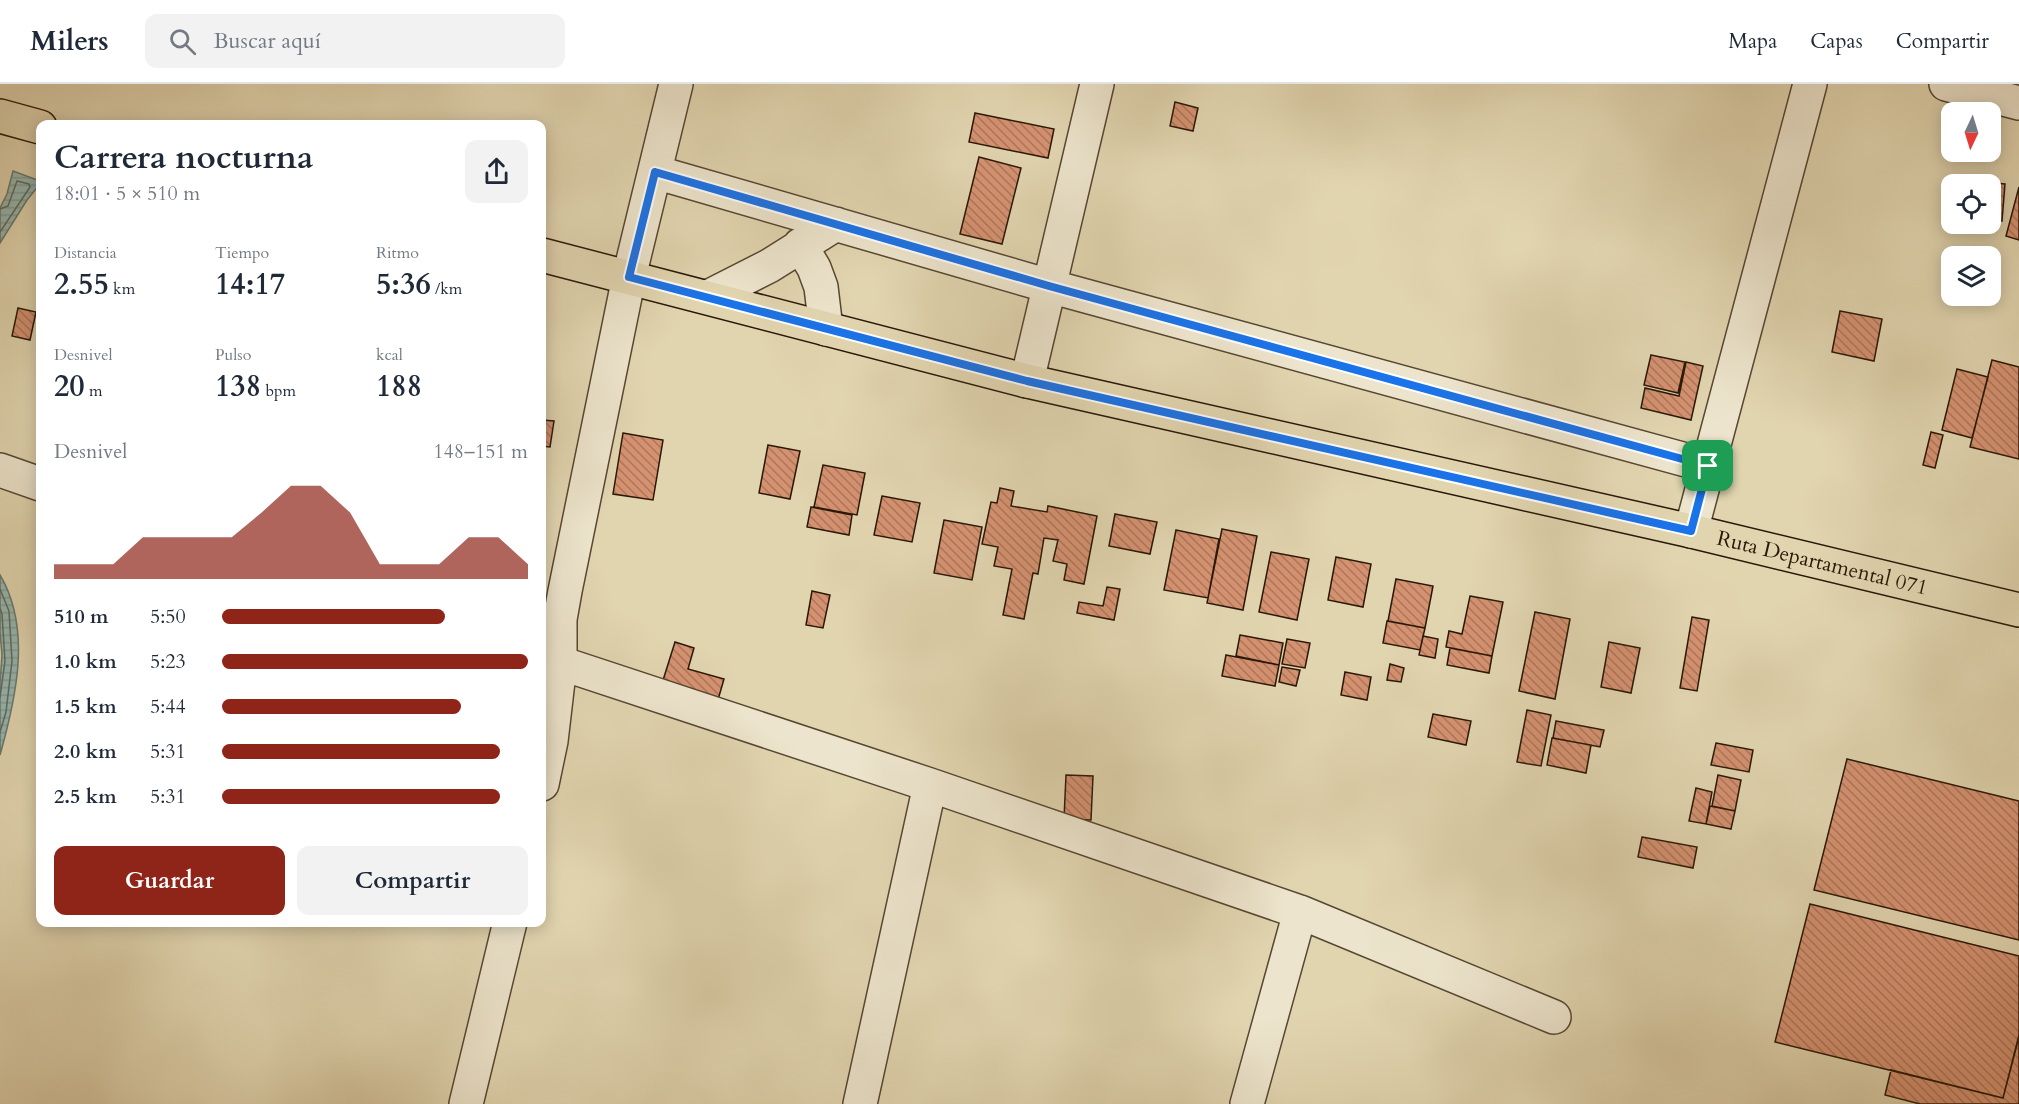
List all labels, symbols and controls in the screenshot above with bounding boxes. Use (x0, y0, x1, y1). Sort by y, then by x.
search box (145, 14, 565, 68)
text: Milers (30, 22, 109, 60)
icon: search (166, 25, 199, 58)
text: Buscar aquí (214, 26, 321, 56)
text: Mapa (1728, 27, 1777, 56)
text: Capas (1810, 27, 1863, 56)
text: Compartir (1896, 27, 1989, 56)
north arrow (1941, 102, 2001, 162)
map controls (1941, 102, 2001, 306)
text: Carrera nocturna (54, 135, 313, 180)
button: share (465, 140, 528, 203)
button: locate (1941, 174, 2001, 234)
text: 18:01 · 5 × 510 m (54, 180, 200, 207)
text: Distancia (54, 242, 117, 264)
text: Tiempo (215, 242, 269, 264)
text: Ritmo (376, 242, 419, 264)
button: layers (1941, 246, 2001, 306)
text: 2.55 (54, 264, 109, 305)
text: 14:17 (215, 264, 285, 305)
text: 5:36 (376, 264, 431, 305)
text: km (109, 278, 135, 300)
text: /km (431, 278, 462, 300)
text: Desnivel (54, 344, 113, 366)
text: Pulso (215, 344, 251, 366)
text: kcal (376, 344, 403, 366)
text: 20 (54, 366, 85, 407)
text: 138 (215, 366, 261, 407)
text: 188 (376, 366, 422, 407)
text: m (85, 380, 103, 402)
text: bpm (261, 380, 296, 402)
text: Desnivel (54, 438, 127, 465)
text: 148–151 m (433, 438, 528, 465)
pin (1682, 440, 1733, 491)
icon: arrive (1691, 449, 1724, 482)
street label: Ruta Departamental 071 (1714, 524, 1931, 603)
text: 510 m (54, 603, 109, 630)
text: 5:50 (150, 603, 186, 630)
text: 1.0 km (54, 648, 117, 675)
text: 5:23 (150, 648, 186, 675)
text: 1.5 km (54, 693, 117, 720)
text: 5:44 (150, 693, 186, 720)
text: 2.0 km (54, 738, 117, 765)
text: 5:31 (150, 738, 186, 765)
text: 2.5 km (54, 783, 117, 810)
text: 5:31 (150, 783, 186, 810)
button: Guardar (54, 846, 285, 915)
button: Compartir (297, 846, 528, 915)

